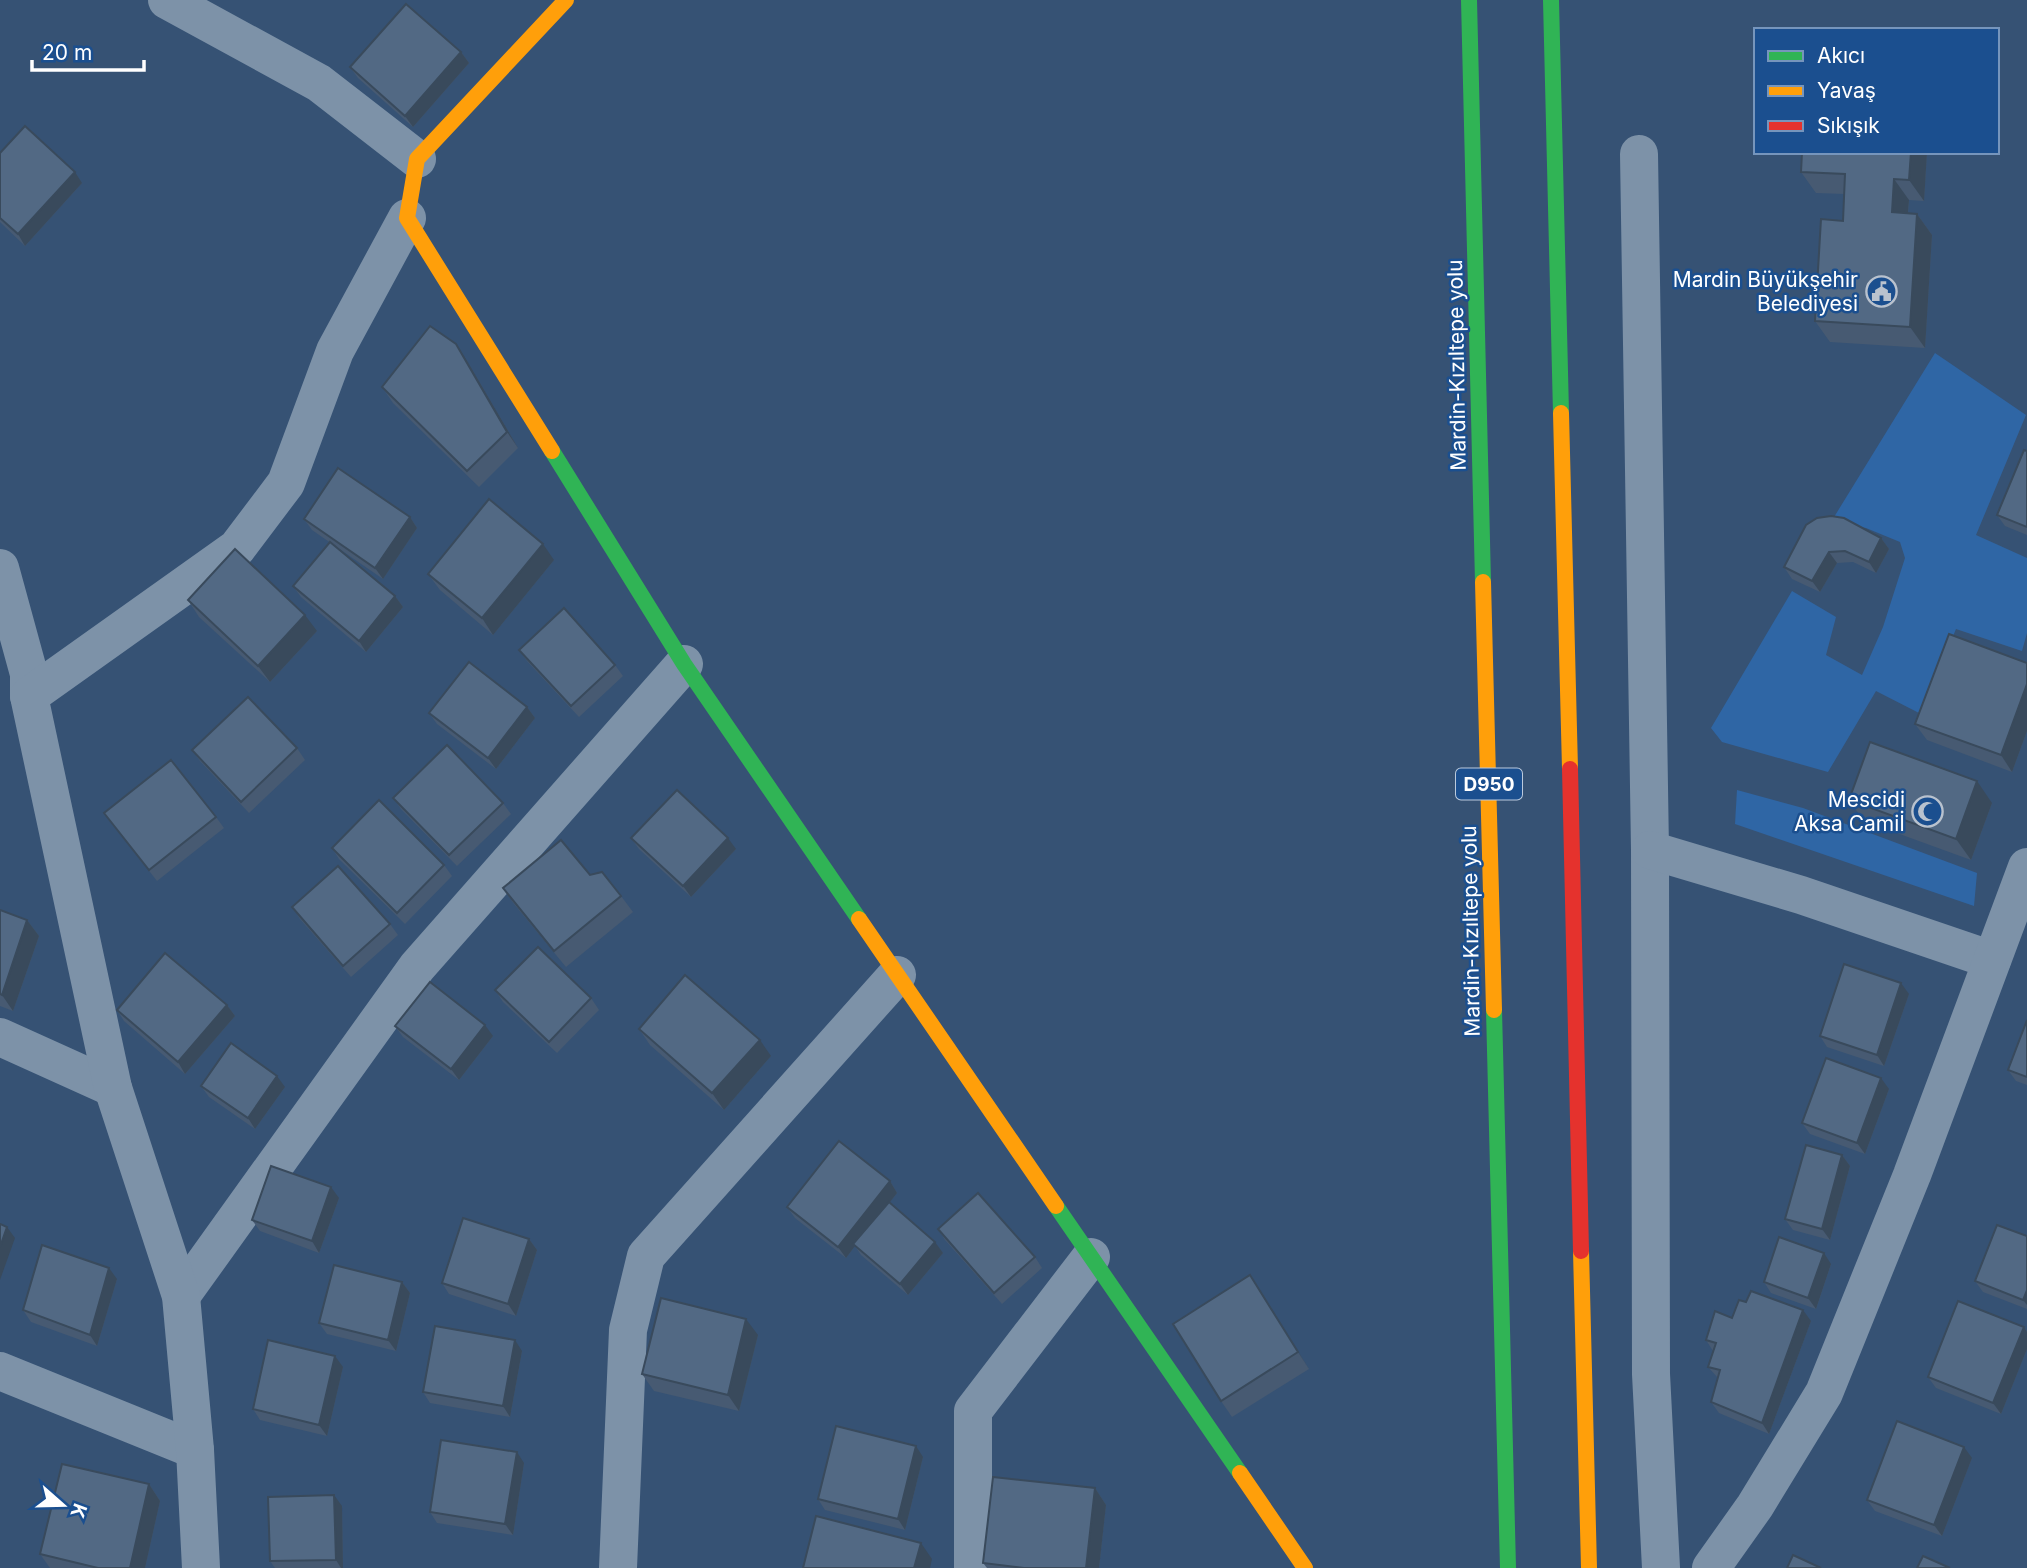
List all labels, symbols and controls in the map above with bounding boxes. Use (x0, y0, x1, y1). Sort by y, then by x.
scale bar (32, 28, 144, 72)
legend (1754, 28, 1999, 154)
text: 20 m (42, 40, 92, 65)
text: Akıcı (1817, 43, 1865, 68)
text: Yavaş (1817, 78, 1876, 103)
text: Sıkışık (1817, 113, 1880, 138)
street label: Mardin-Kızıltepe yolu (1442, 259, 1471, 471)
place label: Mardin Büyükşehir Belediyesi (1673, 267, 1858, 316)
public building icon: Mardin Büyükşehir Belediyesi (1864, 275, 1898, 309)
road number: D950 (1456, 768, 1522, 800)
place label: Mescidi Aksa Camiİ (1794, 787, 1905, 836)
mosque icon: Mescidi Aksa Camiİ (1911, 795, 1945, 829)
street label: Mardin-Kızıltepe yolu (1456, 825, 1485, 1037)
north arrow (28, 1470, 98, 1540)
text: K (65, 1500, 92, 1521)

